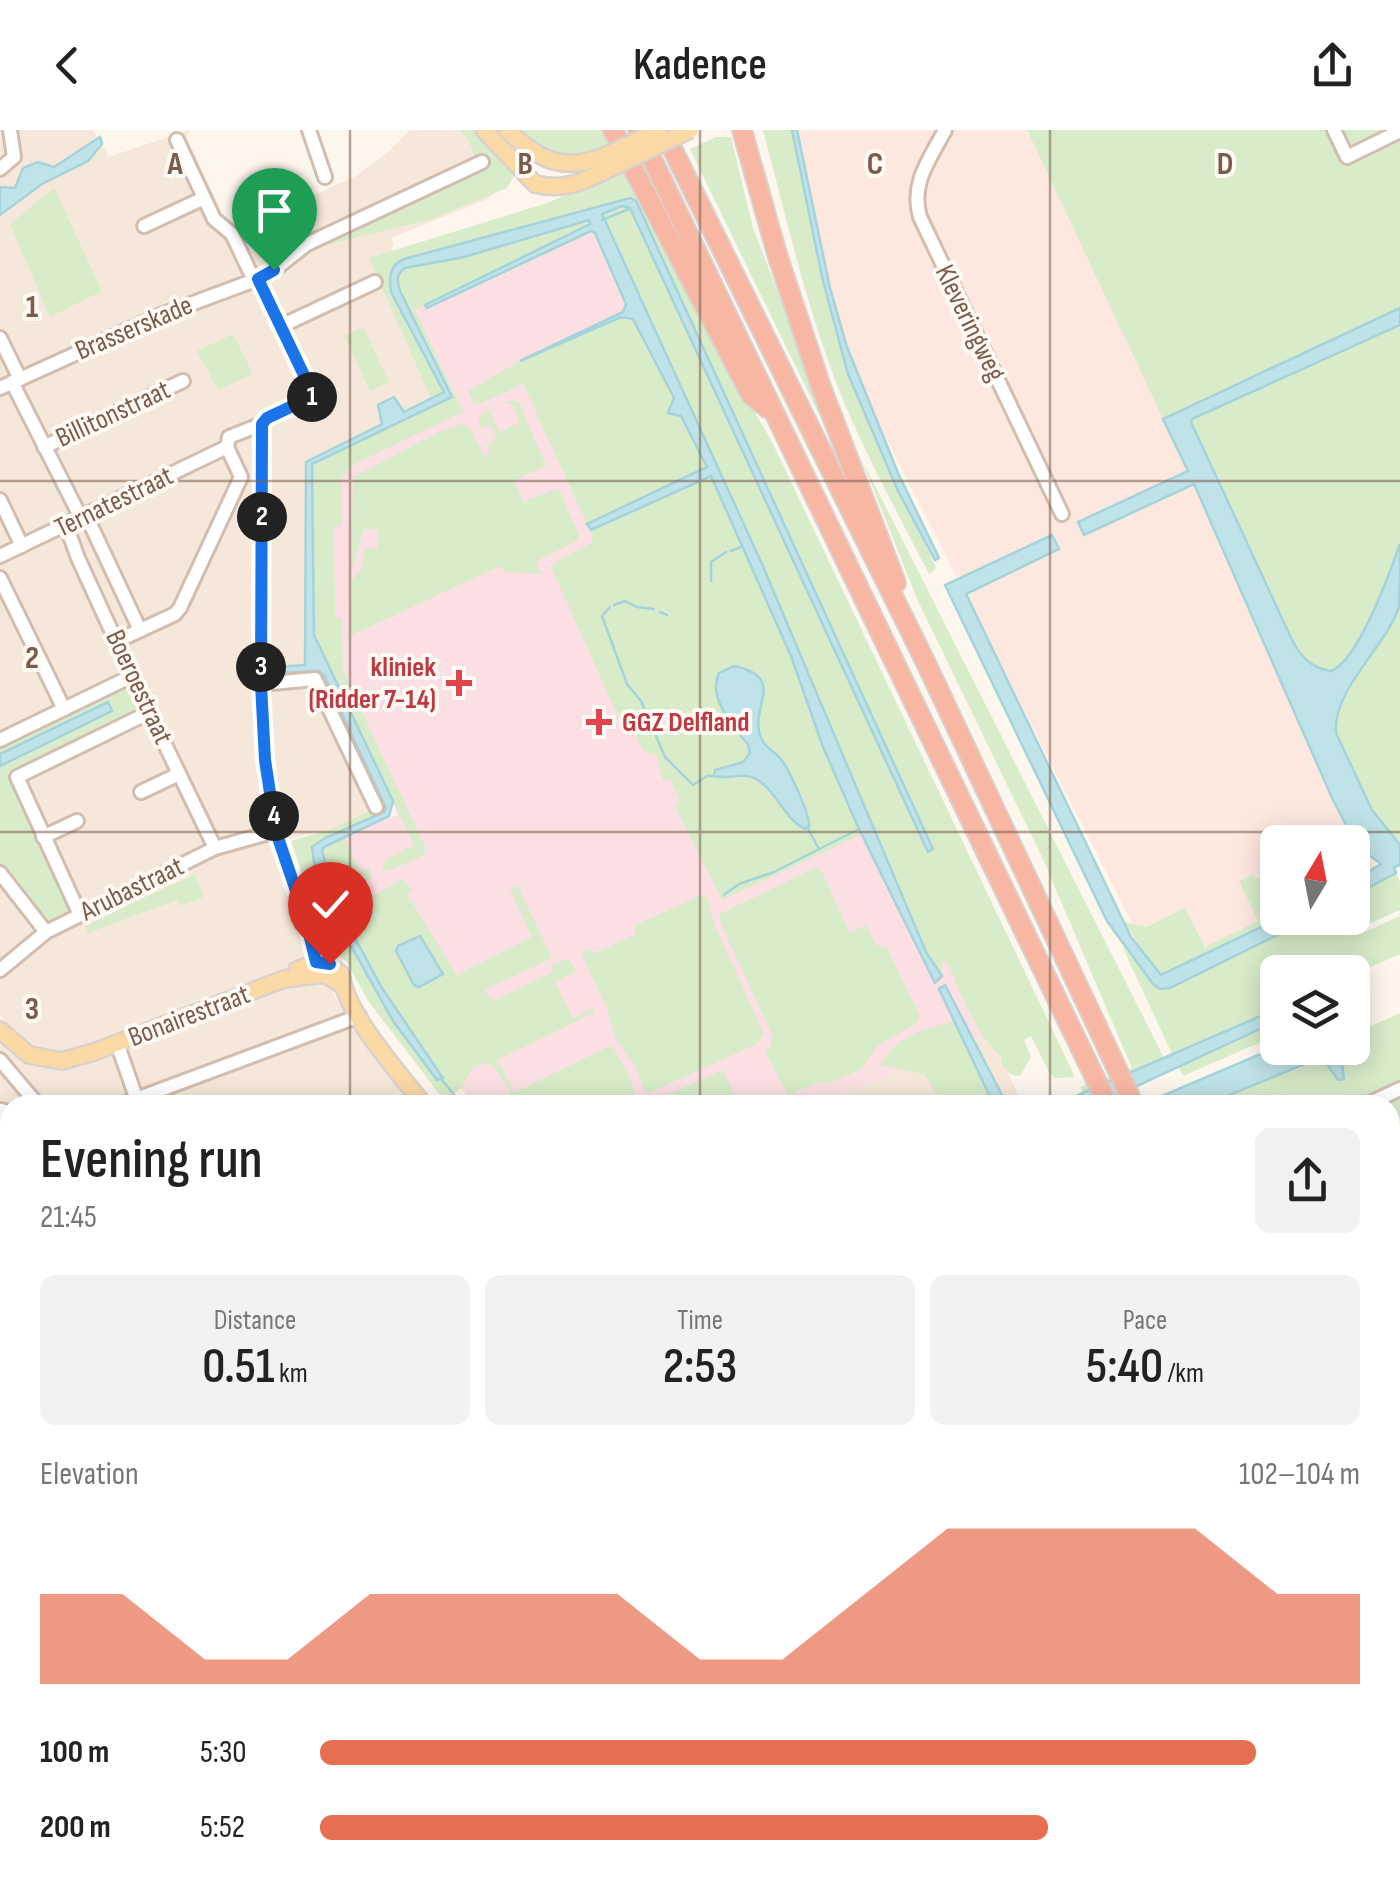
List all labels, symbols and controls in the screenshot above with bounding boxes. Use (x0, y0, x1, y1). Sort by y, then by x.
icon: back (40, 38, 95, 93)
text: Kadence (633, 38, 767, 93)
icon: share (1305, 38, 1360, 93)
text: A (166, 145, 183, 184)
text: B (517, 145, 533, 184)
text: C (867, 145, 883, 184)
text: D (1217, 145, 1233, 184)
pin (232, 168, 317, 271)
icon: arrive (247, 183, 302, 238)
street label: Kleveringweg (928, 260, 1012, 386)
text: 1 (26, 288, 39, 327)
street label: Brasserskade (70, 289, 198, 367)
pin: 1 (287, 372, 337, 422)
street label: Billitonstraat (51, 373, 175, 455)
text: 1 (307, 380, 317, 413)
street label: Ternatestraat (49, 459, 179, 545)
pin: 2 (237, 492, 287, 542)
text: 2 (256, 500, 268, 533)
street label: Boeroestraat (98, 625, 180, 749)
text: 2 (25, 639, 39, 678)
pin: 3 (236, 642, 286, 692)
text: 3 (255, 650, 267, 683)
place label: kliniek (Ridder 7-14) (309, 651, 436, 716)
marker: kliniek (Ridder 7-14) (446, 670, 472, 696)
place label: GGZ Delfland (622, 706, 750, 739)
marker: GGZ Delfland (586, 709, 612, 735)
pin: 4 (249, 791, 299, 841)
text: 4 (267, 799, 281, 832)
north arrow (1260, 825, 1370, 935)
map controls (1260, 825, 1370, 1065)
street label: Arubastraat (74, 850, 189, 929)
pin (288, 862, 373, 965)
icon: check (303, 877, 358, 932)
button: layers (1260, 955, 1370, 1065)
street label: Bonairestraat (124, 978, 254, 1054)
text: 3 (25, 990, 39, 1029)
text: Evening run (40, 1127, 263, 1194)
button: share (1255, 1128, 1360, 1233)
text: 21:45 (40, 1198, 97, 1237)
text: Distance (214, 1304, 296, 1337)
text: Time (677, 1304, 723, 1337)
text: Pace (1123, 1304, 1167, 1337)
text: 0.51 (202, 1337, 275, 1397)
text: 2:53 (663, 1337, 737, 1397)
text: 5:40 (1086, 1337, 1163, 1397)
text: km (275, 1357, 308, 1390)
text: /km (1163, 1357, 1204, 1390)
text: Elevation (40, 1455, 139, 1494)
text: 102–104 m (1239, 1455, 1360, 1494)
text: 100 m (40, 1733, 109, 1772)
text: 5:30 (200, 1733, 247, 1772)
text: 200 m (40, 1808, 111, 1847)
text: 5:52 (200, 1808, 245, 1847)

